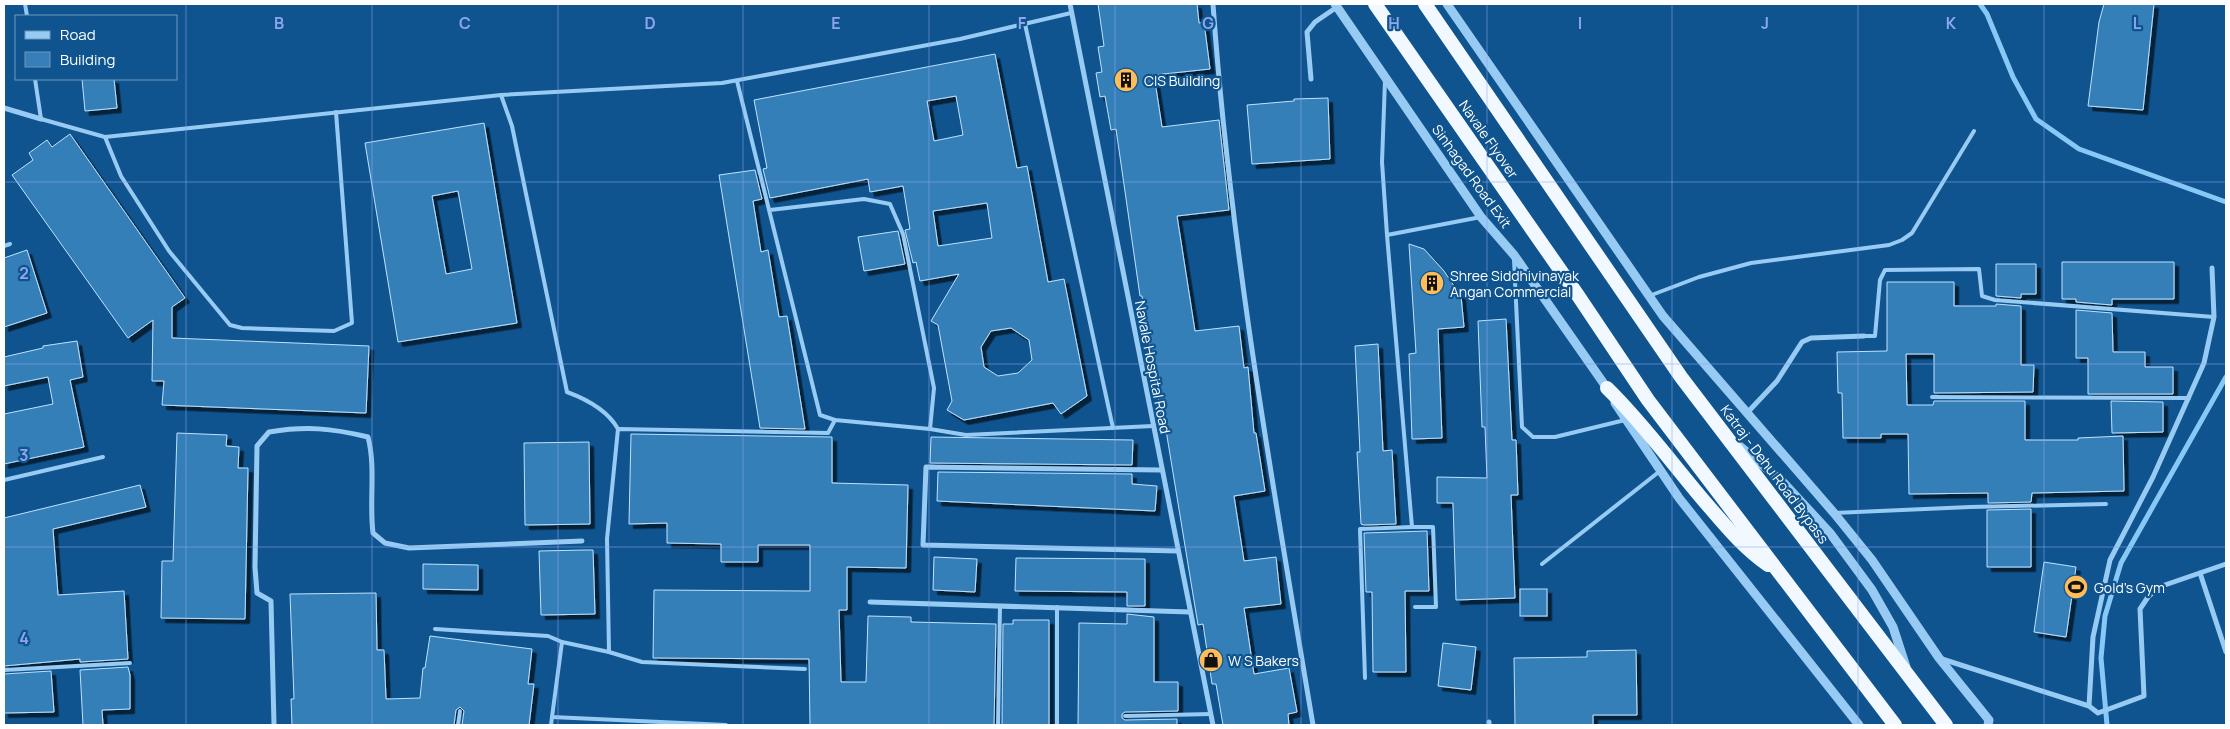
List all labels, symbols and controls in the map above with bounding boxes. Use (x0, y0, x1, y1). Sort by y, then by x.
text: B (274, 12, 284, 34)
text: C (459, 12, 471, 34)
text: D (644, 12, 656, 34)
text: E (831, 12, 841, 34)
text: F (1018, 12, 1027, 34)
text: G (1202, 12, 1214, 34)
text: H (1388, 12, 1400, 34)
text: I (1578, 12, 1582, 34)
text: J (1761, 12, 1769, 34)
text: K (1946, 12, 1957, 34)
text: L (2133, 12, 2142, 34)
legend (15, 15, 178, 80)
text: Road (60, 24, 96, 45)
text: Building (60, 49, 115, 70)
building icon: CIS Building (1113, 67, 1139, 93)
place label: CIS Building (1144, 71, 1220, 90)
street label: Navale Flyover (1455, 96, 1523, 182)
street label: Sinhagad Road Exit (1428, 120, 1516, 232)
text: 2 (19, 262, 29, 284)
place label: Shree Siddhivinayak Angan Commercial (1450, 266, 1580, 301)
building icon: Shree Siddhivinayak Angan Commercial (1419, 270, 1445, 296)
street label: Navale Hospital Road (1131, 299, 1175, 435)
street label: Katraj - Dehu Road Bypass (1717, 401, 1833, 547)
text: 3 (19, 444, 29, 466)
sports icon: Gold's Gym (2063, 574, 2089, 600)
place label: Gold's Gym (2094, 578, 2165, 597)
text: 4 (19, 627, 29, 649)
shop icon: W S Bakers (1198, 647, 1224, 673)
place label: W S Bakers (1228, 651, 1299, 670)

